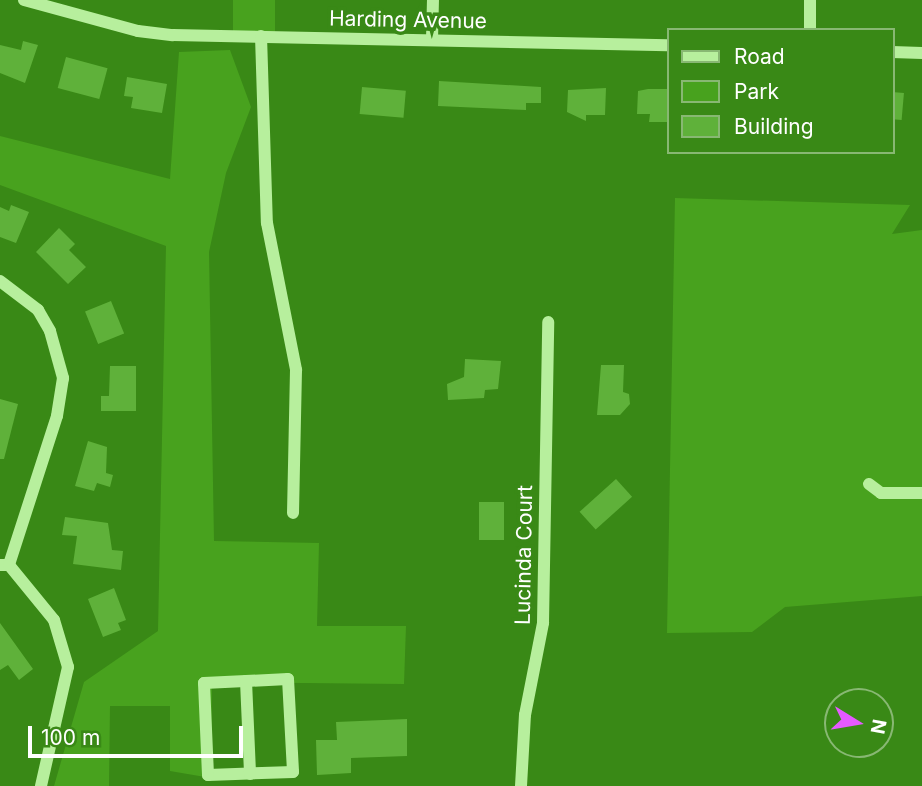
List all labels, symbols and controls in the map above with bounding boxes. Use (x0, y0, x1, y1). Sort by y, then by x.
street label: Harding Avenue (329, 6, 487, 34)
legend (666, 28, 894, 154)
text: Road (734, 44, 785, 69)
text: Park (734, 79, 779, 104)
text: Building (734, 114, 814, 139)
street label: Lucinda Court (510, 485, 538, 625)
north arrow (824, 688, 894, 758)
scale bar (32, 712, 247, 756)
text: N (865, 717, 891, 736)
text: 100 m (41, 725, 100, 750)

